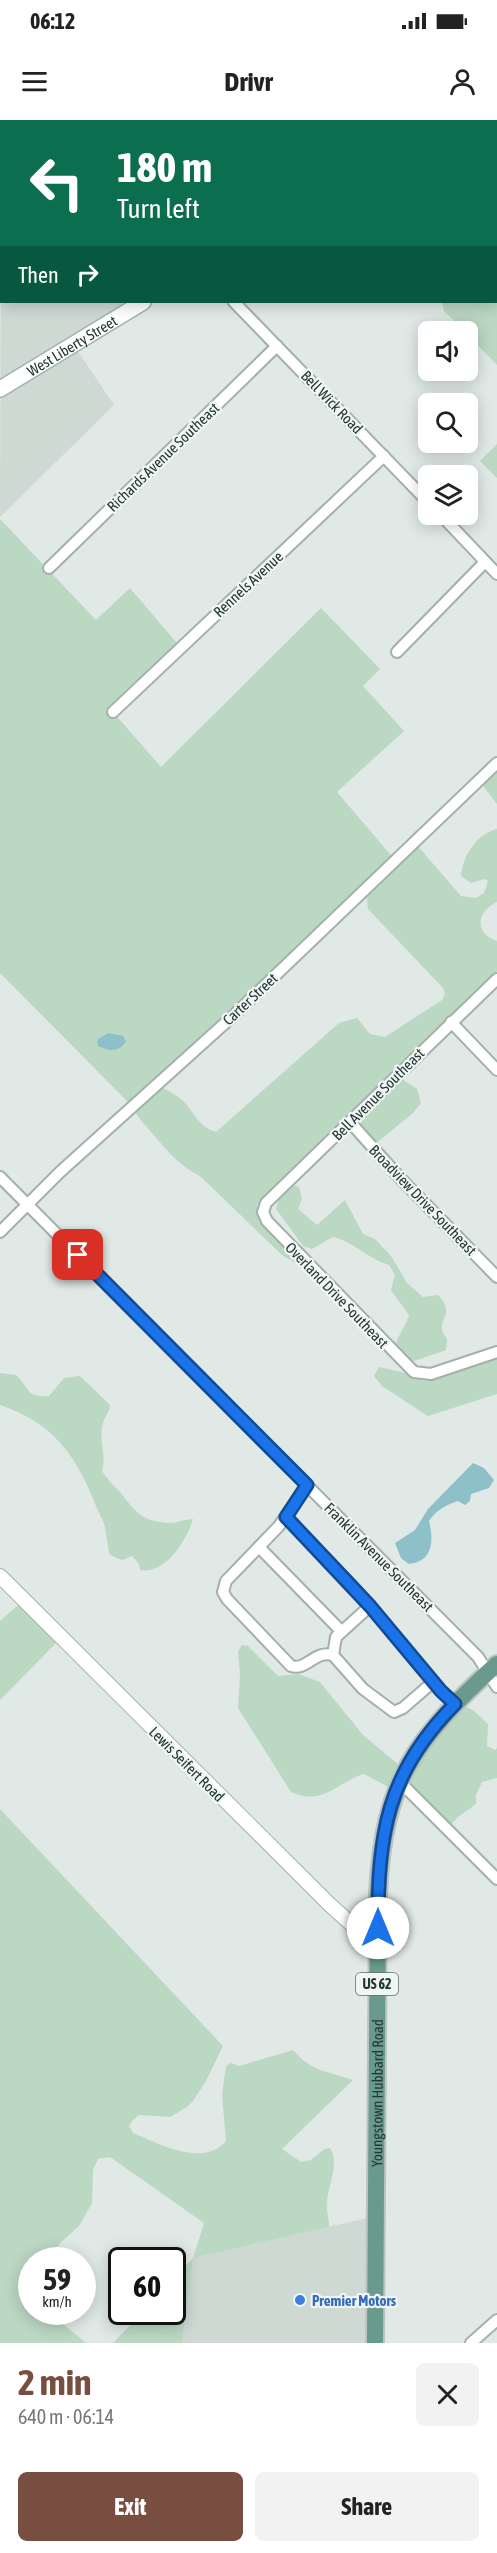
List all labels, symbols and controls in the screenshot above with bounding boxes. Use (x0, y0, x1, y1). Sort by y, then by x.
text: 06:12 (30, 8, 75, 34)
icon: menu (18, 65, 51, 98)
icon: person (446, 65, 479, 98)
text: Drivr (224, 66, 273, 97)
text: 180 m (117, 143, 212, 191)
icon: left (18, 144, 96, 222)
text: Turn left (117, 193, 200, 224)
icon: right (71, 258, 104, 291)
text: Then (18, 262, 59, 288)
street label: West Liberty Street (24, 312, 120, 379)
map controls (418, 321, 478, 525)
button: sound (418, 321, 478, 381)
street label: Bell Wick Road (298, 367, 366, 437)
button: search (418, 393, 478, 453)
street label: Richards Avenue Southeast (104, 399, 222, 515)
button: layers (418, 465, 478, 525)
street label: Rennels Avenue (210, 547, 286, 620)
street label: Carter Street (219, 969, 281, 1029)
street label: Bell Avenue Southeast (328, 1044, 428, 1144)
street label: Broadview Drive Southeast (366, 1141, 480, 1259)
pin (52, 1229, 103, 1280)
icon: arrive (61, 1238, 94, 1271)
street label: Overland Drive Southeast (282, 1239, 392, 1351)
street label: Franklin Avenue Southeast (321, 1499, 437, 1615)
street label: Lewis Seifert Road (146, 1723, 228, 1805)
position arrow (346, 1896, 410, 1960)
road number: US 62 (356, 1973, 398, 1995)
street label: Youngstown Hubbard Road (368, 2019, 386, 2167)
speed limit sign: 60 (108, 2247, 186, 2325)
text: 59 (43, 2262, 71, 2296)
place label: Premier Motors (312, 2292, 397, 2309)
text: km/h (42, 2293, 72, 2310)
marker: Premier Motors (293, 2293, 307, 2307)
text: 2 min (18, 2361, 92, 2403)
button: close (416, 2363, 479, 2426)
text: 640 m · 06:14 (18, 2405, 114, 2428)
button: Exit (18, 2472, 243, 2541)
button: Share (255, 2472, 479, 2541)

